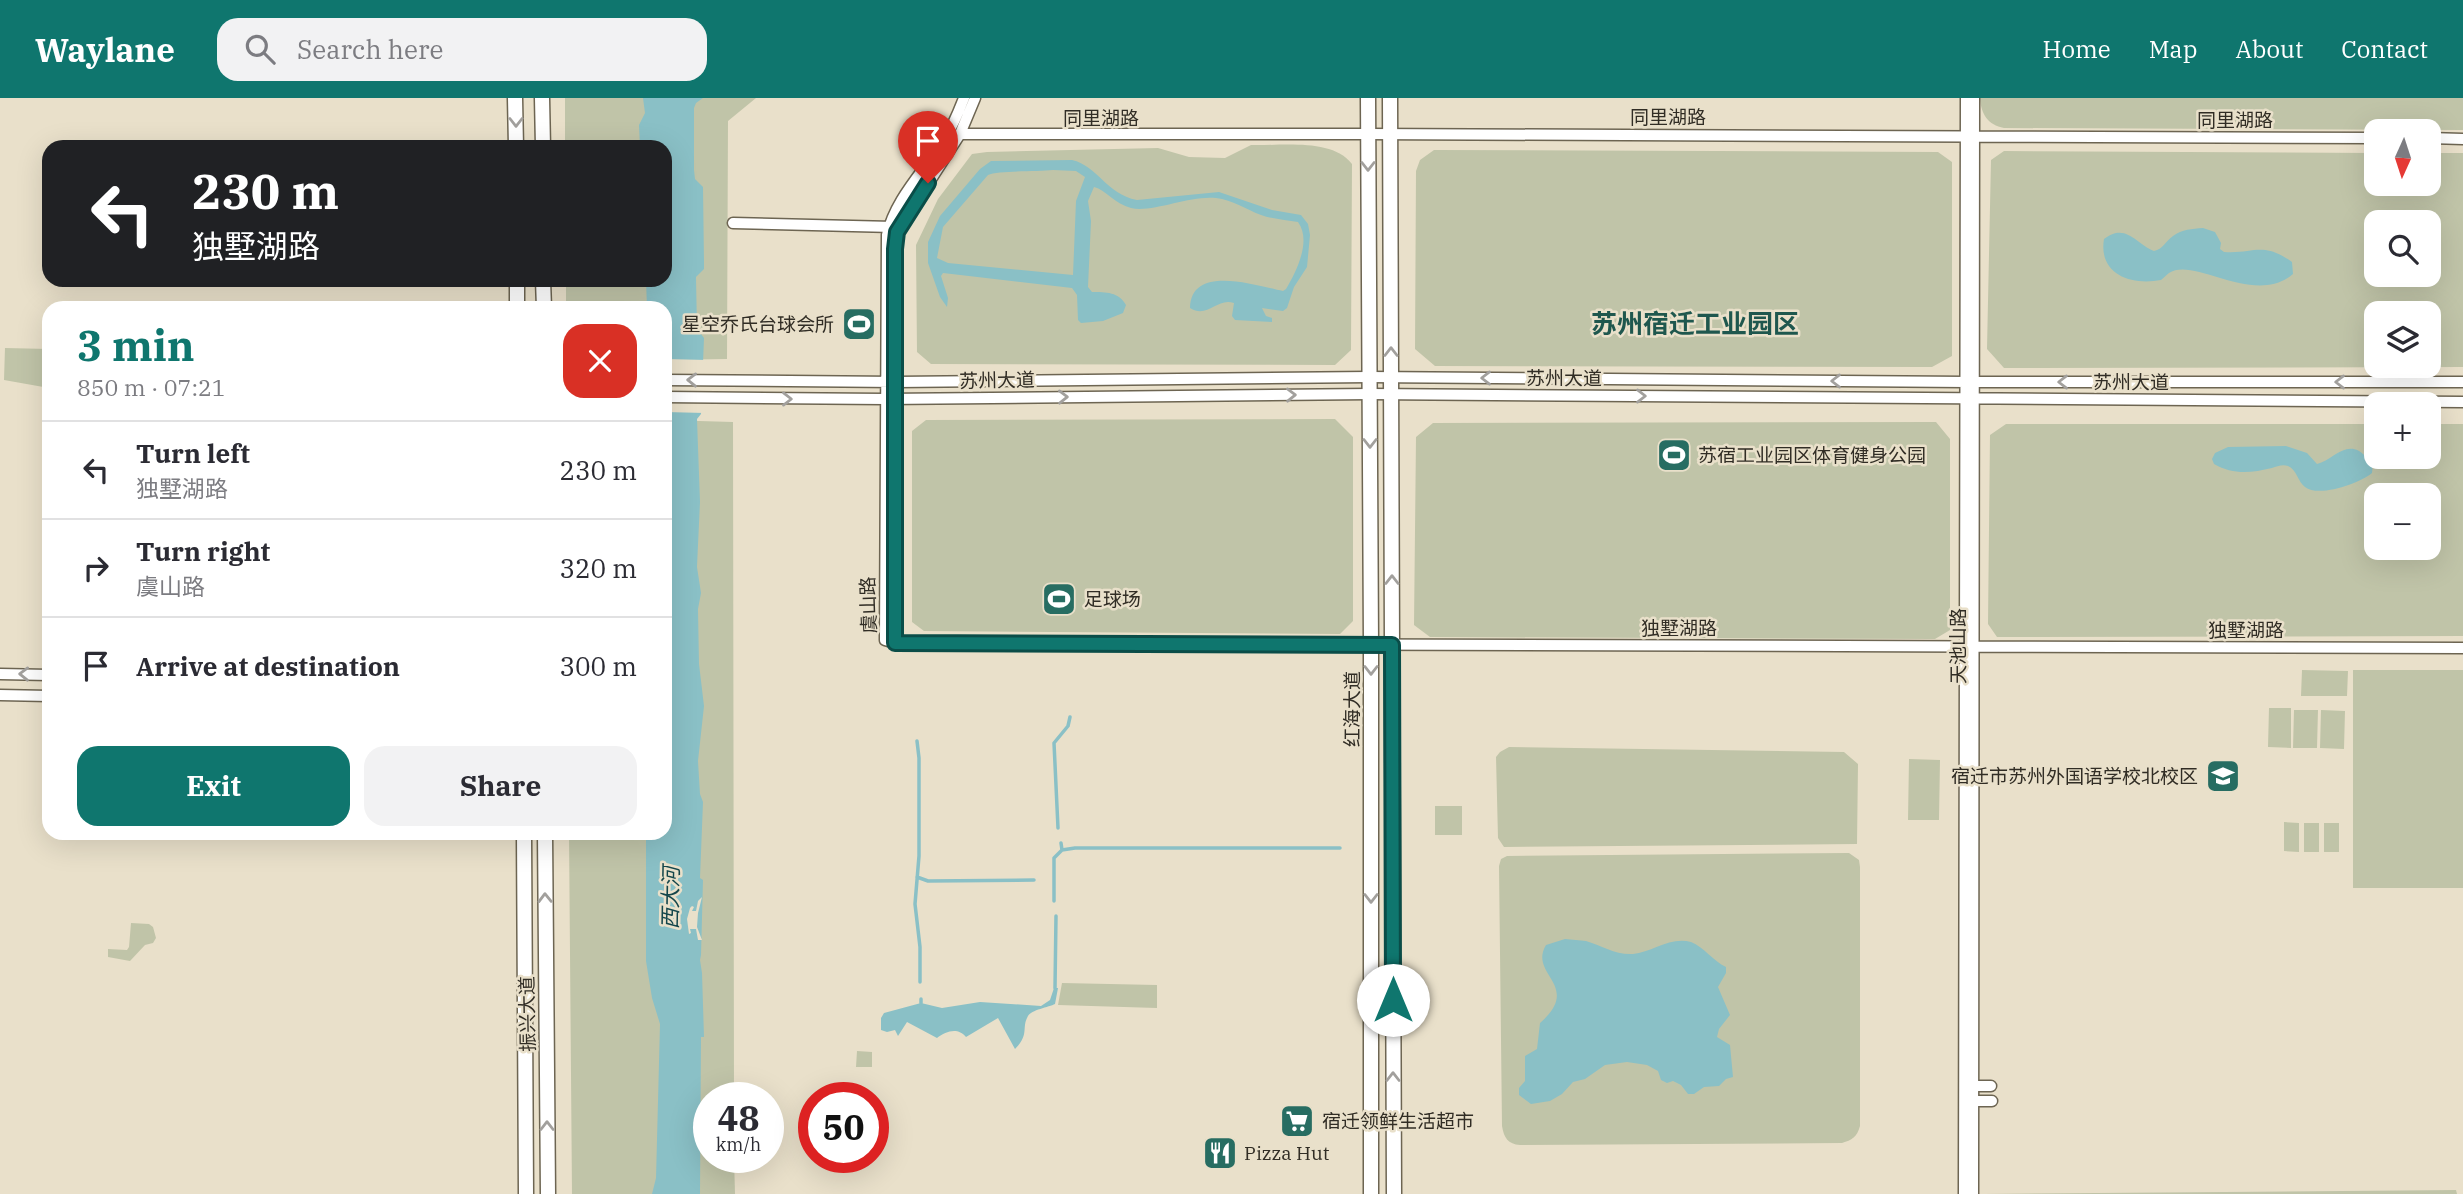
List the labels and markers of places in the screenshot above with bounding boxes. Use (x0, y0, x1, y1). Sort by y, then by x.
pin (898, 111, 958, 183)
sports icon: 星空乔氏台球会所 (840, 305, 878, 343)
place label: 星空乔氏台球会所 (682, 312, 834, 336)
sports icon: 苏宿工业园区体育健身公园 (1655, 436, 1693, 474)
place label: 苏宿工业园区体育健身公园 (1698, 443, 1926, 467)
sports icon: 足球场 (1040, 580, 1078, 618)
place label: 足球场 (1084, 587, 1141, 611)
school or university icon: 宿迁市苏州外国语学校北校区 (2204, 757, 2242, 795)
place label: 宿迁市苏州外国语学校北校区 (1951, 764, 2198, 788)
supermarket icon: 宿迁领鲜生活超市 (1278, 1102, 1316, 1140)
place label: 宿迁领鲜生活超市 (1322, 1109, 1474, 1133)
restaurant icon: Pizza Hut (1201, 1134, 1239, 1172)
place label: Pizza Hut (1244, 1141, 1330, 1165)

